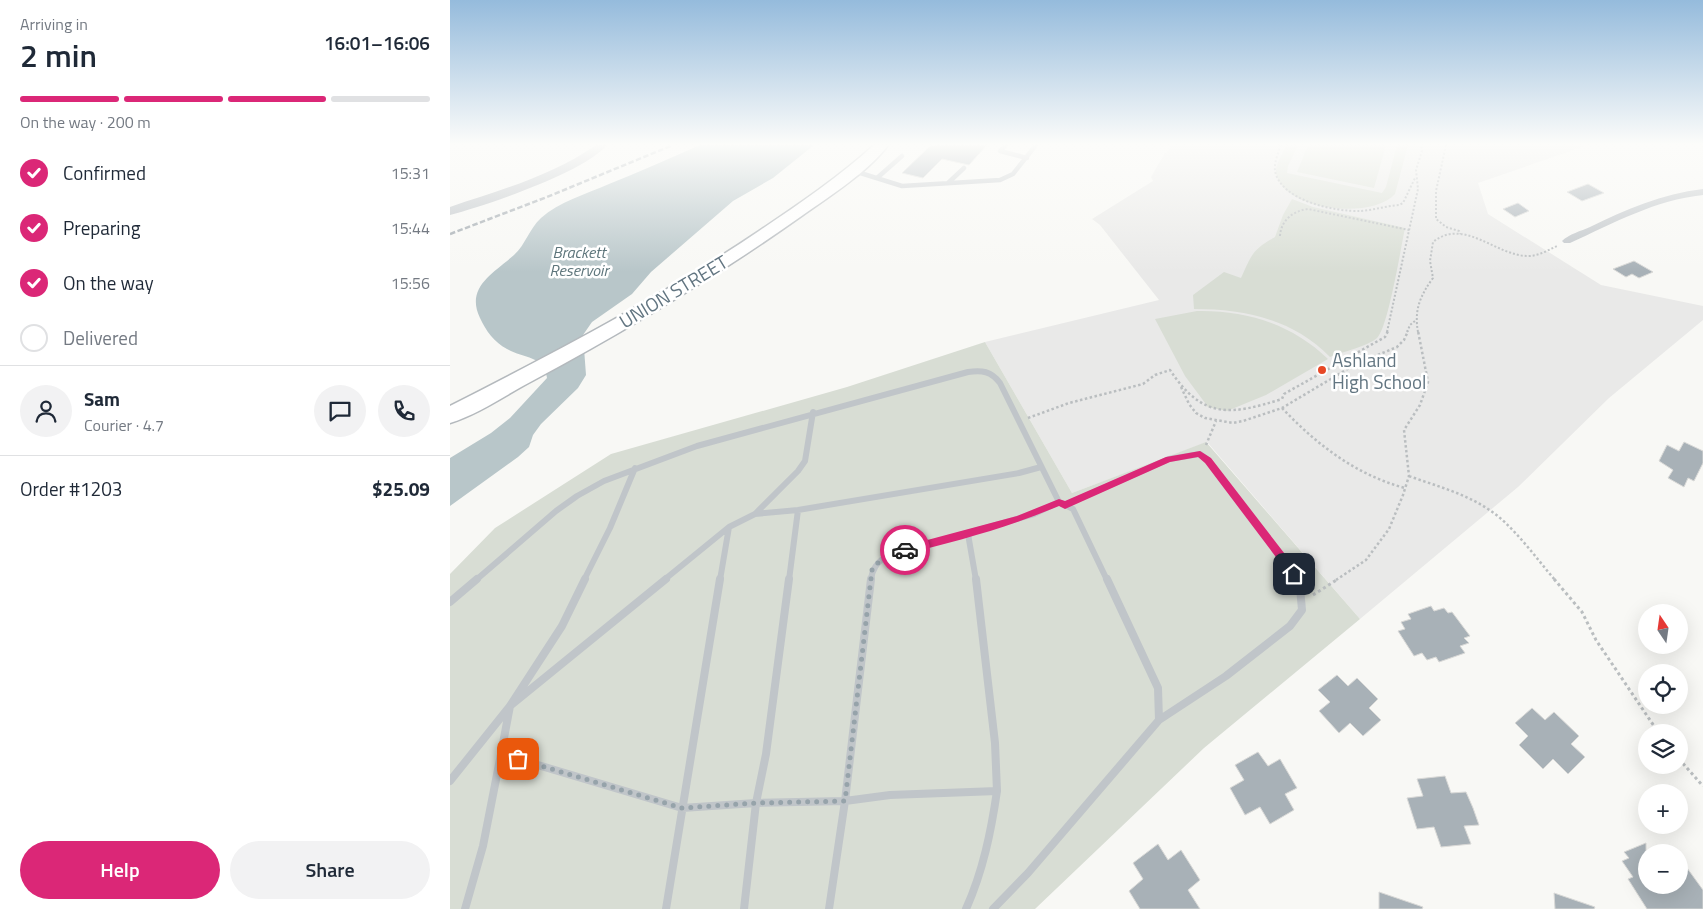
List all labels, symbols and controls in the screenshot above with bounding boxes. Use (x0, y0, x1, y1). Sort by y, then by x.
text: Arriving in (20, 12, 88, 36)
text: 16:01–16:06 (324, 28, 430, 57)
text: 2 min (20, 31, 97, 79)
text: On the way · 200 m (20, 110, 151, 134)
text: Confirmed (63, 158, 146, 187)
icon: check (20, 159, 48, 187)
text: 15:31 (391, 161, 430, 185)
text: Preparing (63, 213, 140, 242)
icon: check (20, 214, 48, 242)
text: 15:44 (391, 216, 430, 240)
water label: Brackett Reservoir (550, 240, 610, 282)
street label: UNION STREET (613, 247, 733, 335)
text: On the way (63, 268, 154, 297)
icon: check (20, 269, 48, 297)
text: 15:56 (391, 271, 430, 295)
text: Delivered (63, 323, 138, 352)
place label: Ashland High School (1332, 345, 1426, 396)
marker: Ashland High School (1316, 364, 1328, 376)
text: Sam (84, 384, 120, 413)
button: person (20, 385, 72, 437)
button: chat (314, 385, 366, 437)
button: phone (378, 385, 430, 437)
text: Courier · 4.7 (84, 413, 164, 437)
text: Order #1203 (20, 474, 122, 503)
text: $25.09 (372, 474, 430, 503)
courier (880, 525, 930, 575)
icon: car (891, 536, 919, 564)
pin (1273, 553, 1315, 595)
icon: home (1280, 560, 1308, 588)
north arrow (1638, 604, 1688, 654)
map controls (1638, 604, 1688, 894)
button: locate (1638, 664, 1688, 714)
button: layers (1638, 724, 1688, 774)
pin (497, 738, 539, 780)
icon: bag (504, 745, 532, 773)
button: + (1638, 784, 1688, 834)
button: Help (20, 841, 220, 899)
button: Share (230, 841, 430, 899)
button: − (1638, 844, 1688, 894)

